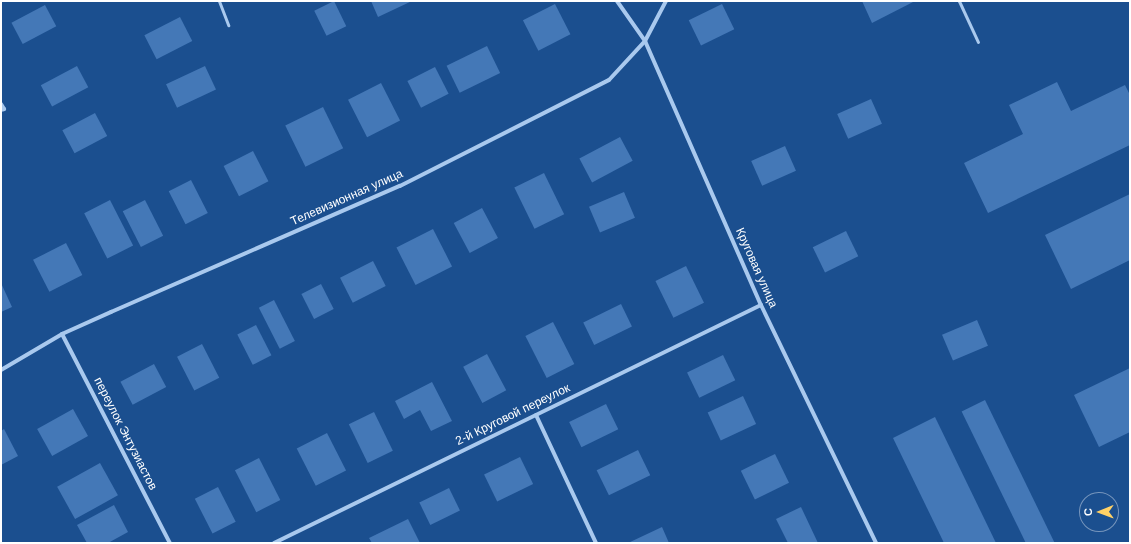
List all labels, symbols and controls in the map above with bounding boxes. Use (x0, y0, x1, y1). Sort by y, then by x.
street label: Телевизионная улица (289, 167, 405, 229)
street label: Круговая улица (732, 226, 780, 310)
street label: переулок Энтузиастов (90, 375, 160, 493)
street label: 2-й Круговой переулок (454, 381, 572, 449)
north arrow (1079, 492, 1119, 532)
text: С (1082, 508, 1094, 516)

